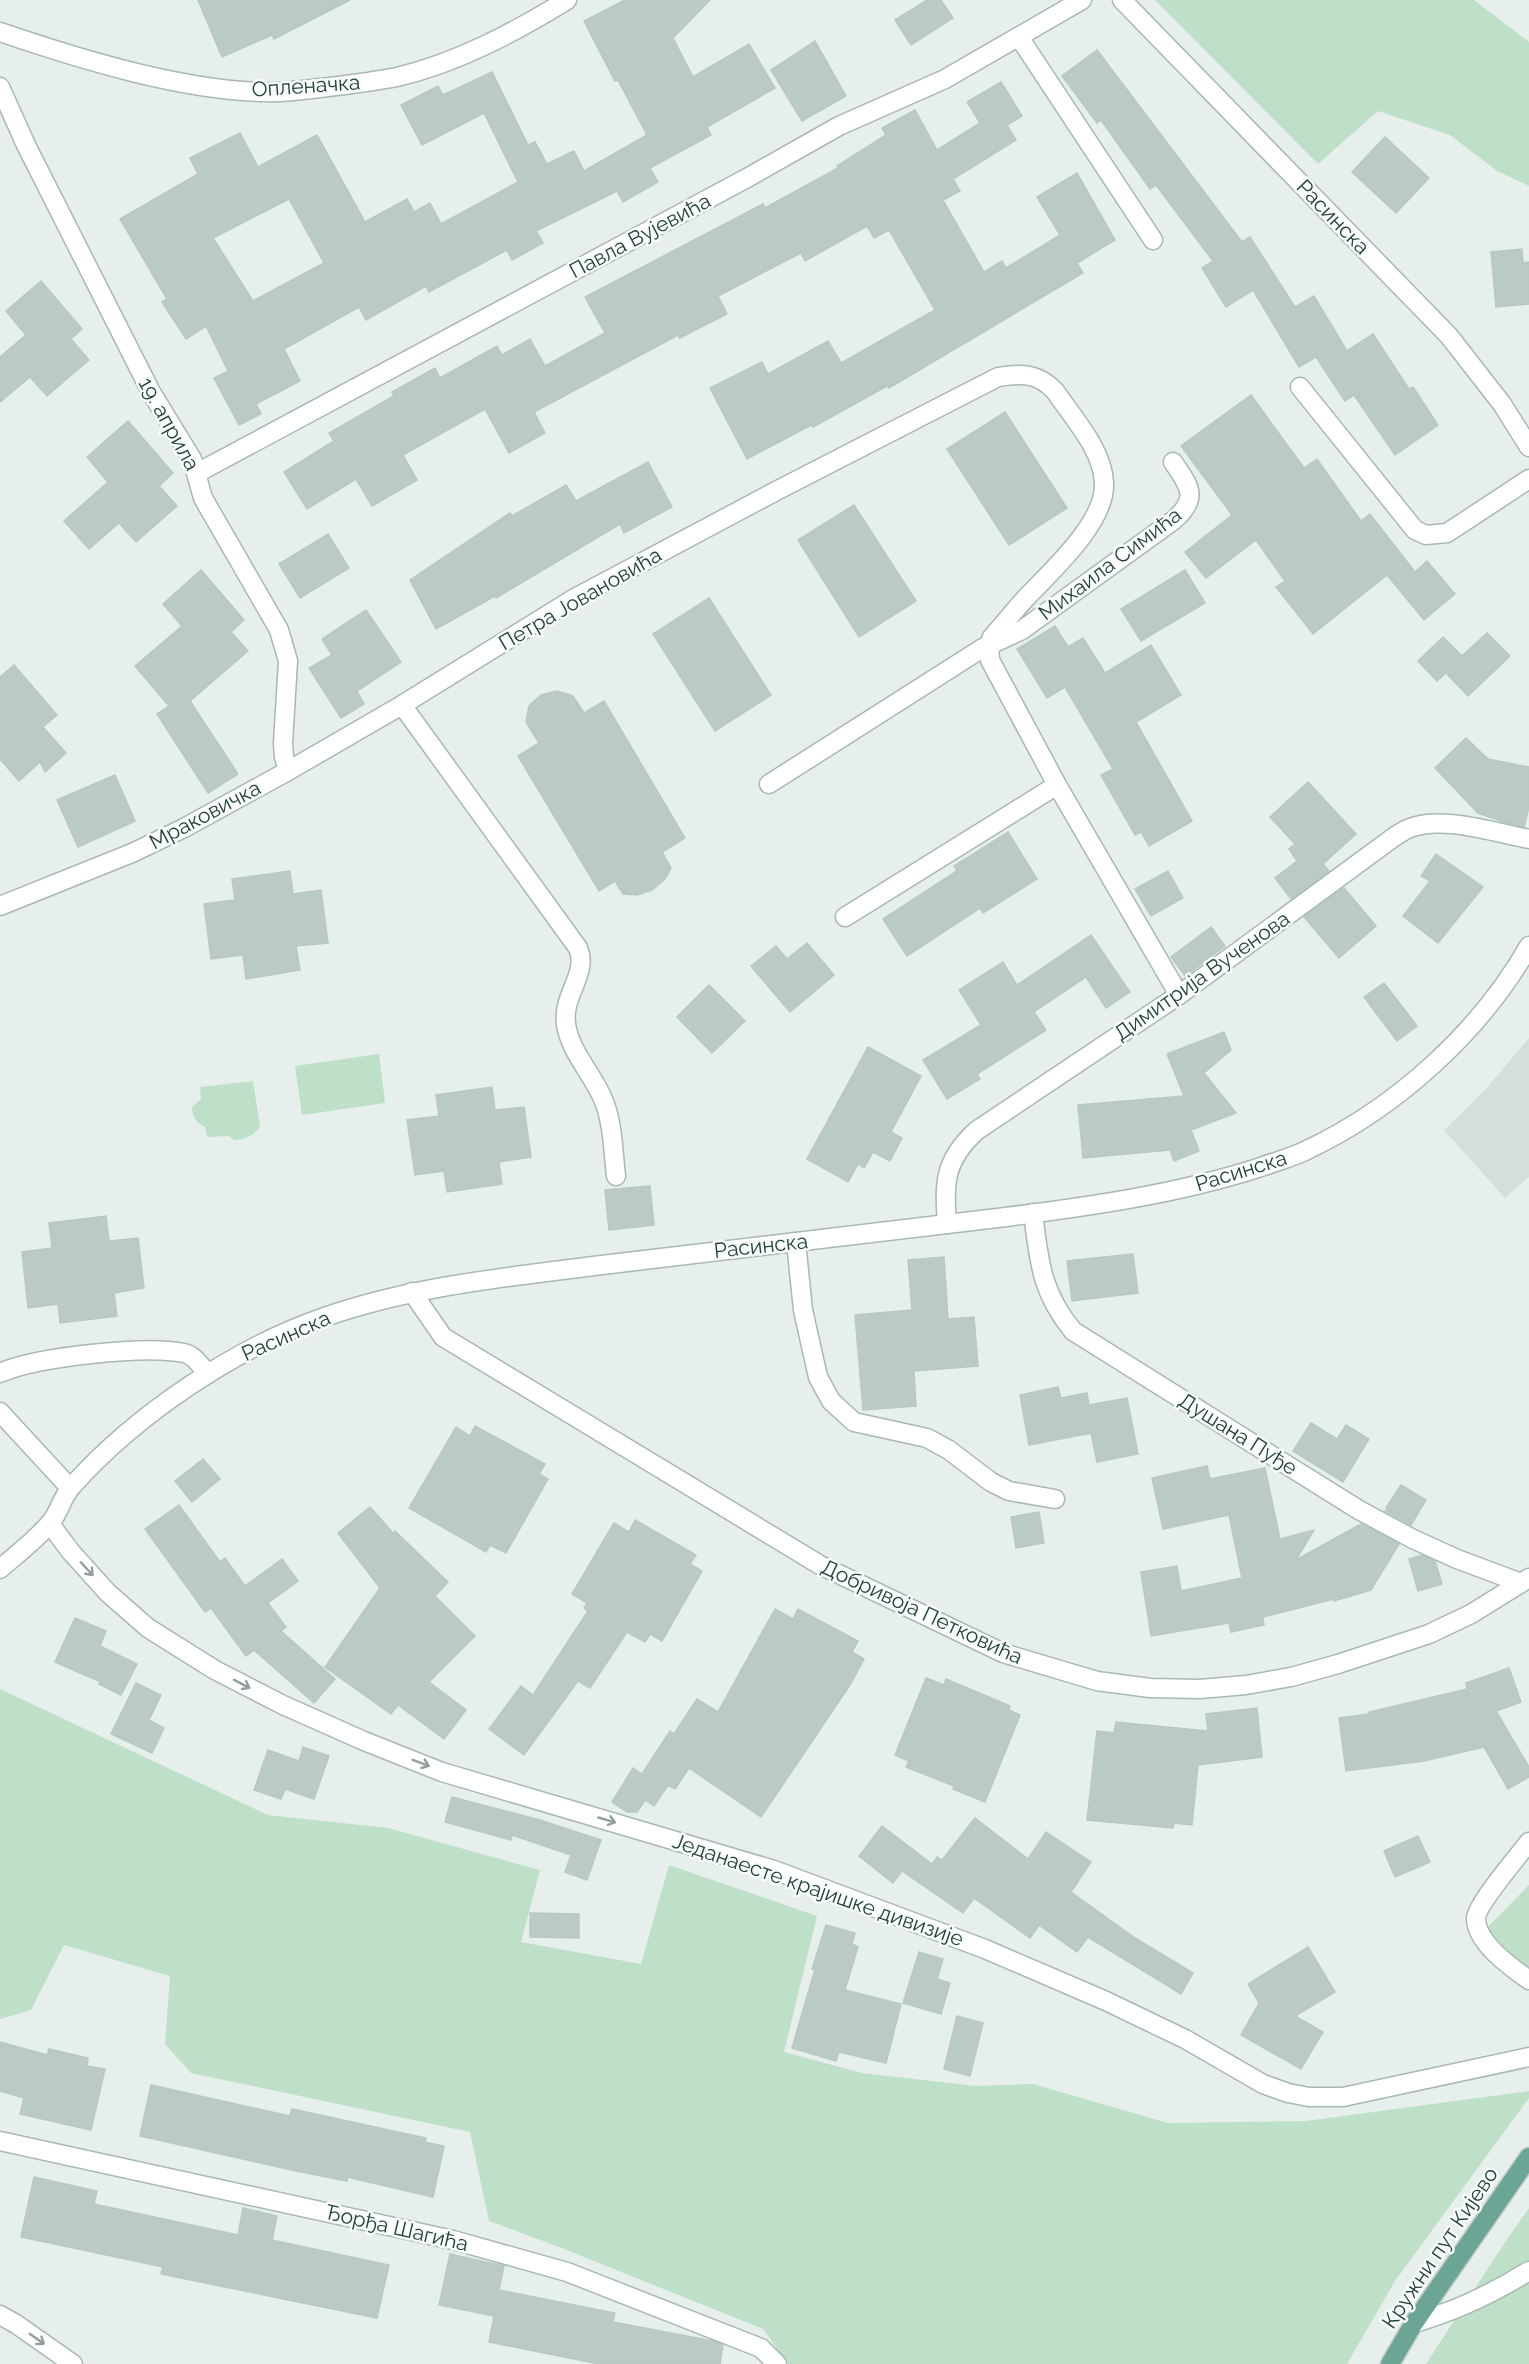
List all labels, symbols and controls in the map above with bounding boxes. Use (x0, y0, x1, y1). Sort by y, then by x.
street label: Опленачка (251, 69, 361, 102)
street label: Расинска (1292, 174, 1375, 259)
street label: Павла Вујевића (565, 188, 715, 283)
street label: 19. априла (134, 373, 205, 475)
street label: Михаила Симића (1034, 502, 1186, 625)
street label: Петра Јовановића (494, 542, 666, 655)
street label: Мраковичка (145, 775, 265, 854)
street label: Димитрија Вученова (1109, 906, 1294, 1046)
street label: Расинска (1192, 1145, 1290, 1196)
street label: Расинска (713, 1228, 809, 1263)
street label: Расинска (238, 1305, 334, 1366)
street label: Душана Пуђе (1174, 1387, 1302, 1480)
street label: Добривоја Петковића (818, 1554, 1027, 1669)
one-way arrow (79, 1562, 94, 1577)
one-way arrow (233, 1679, 251, 1691)
one-way arrow (411, 1758, 429, 1769)
one-way arrow (597, 1815, 616, 1826)
street label: Једанаесте крајишке дивизије (669, 1828, 967, 1951)
street label: Кружни пут Кијево (1376, 2162, 1503, 2333)
street label: Ђорђа Шагића (323, 2199, 471, 2256)
one-way arrow (29, 2333, 45, 2345)

